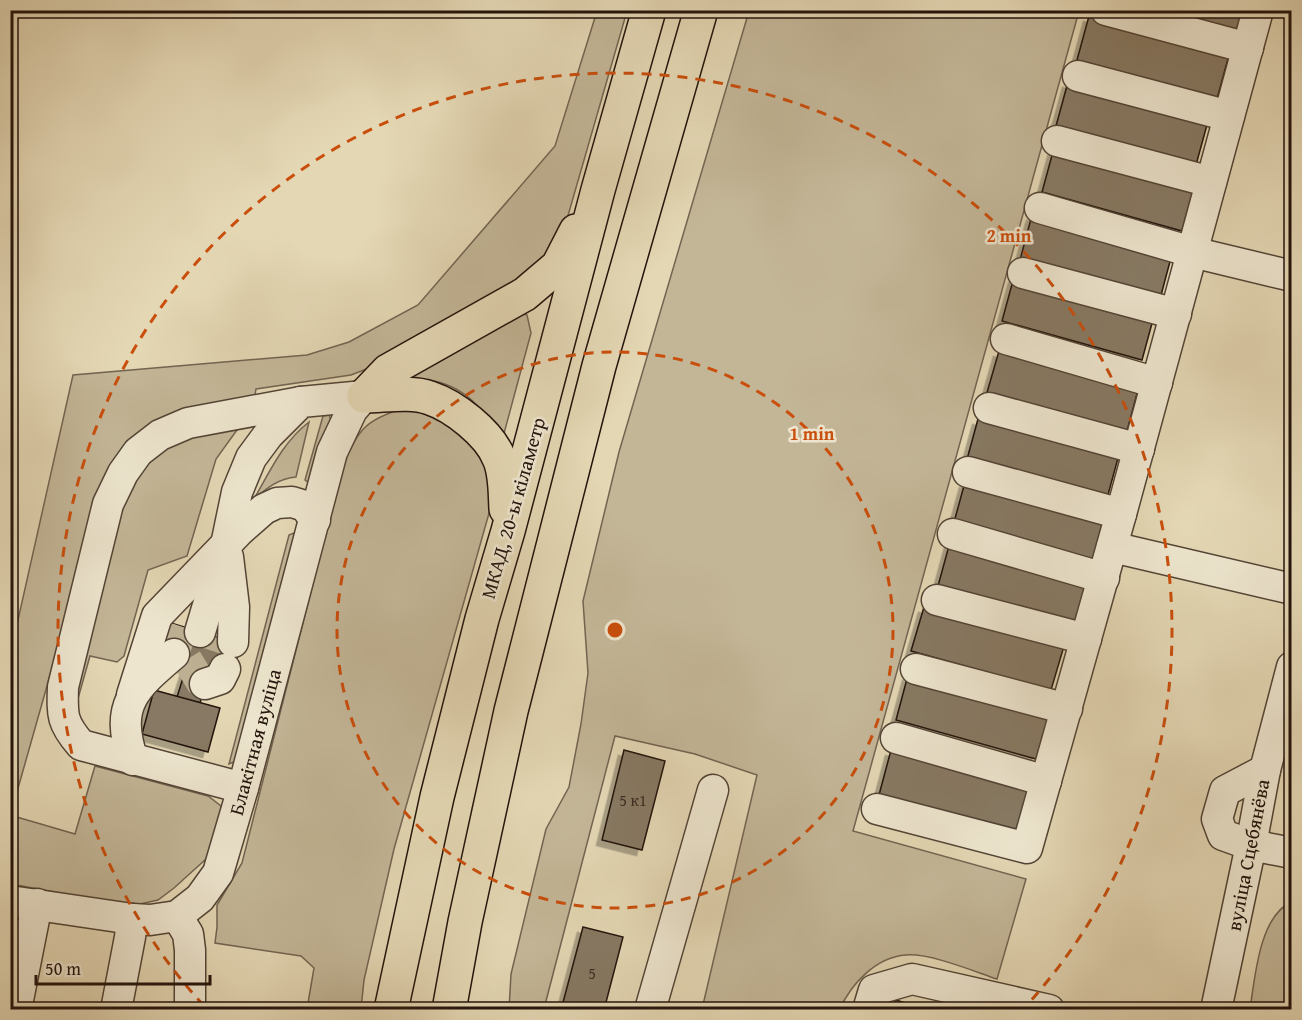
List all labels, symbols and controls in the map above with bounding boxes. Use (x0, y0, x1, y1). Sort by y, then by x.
text: 2 min (987, 222, 1032, 249)
street label: МКАД, 20-ы кіламетр (473, 414, 552, 602)
text: 1 min (790, 420, 835, 447)
centre of rings (605, 620, 625, 640)
street label: Блакітная вуліца (221, 665, 288, 818)
street label: вуліца Сцебянёва (1219, 776, 1277, 933)
house number: 5 к1 (619, 788, 647, 812)
scale bar (36, 948, 210, 986)
text: 50 m (45, 955, 81, 982)
house number: 5 (588, 961, 596, 985)

